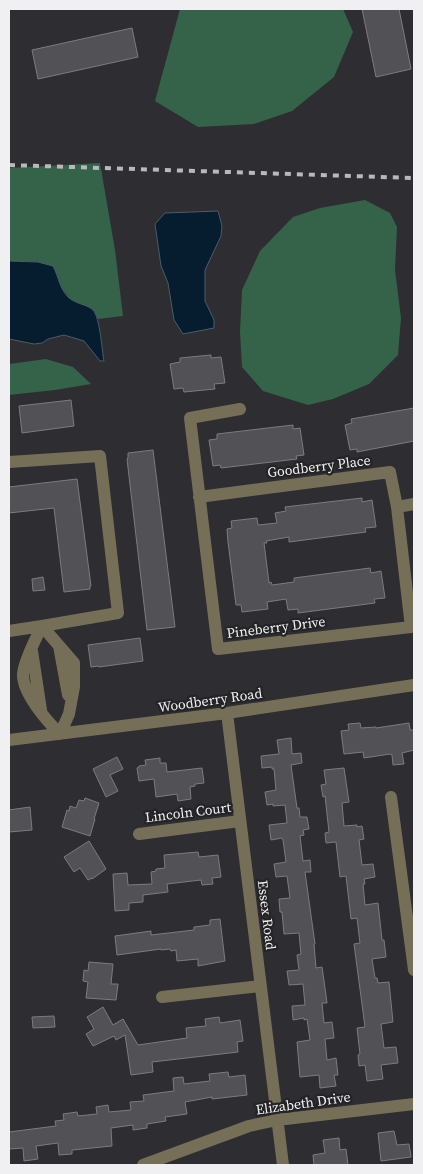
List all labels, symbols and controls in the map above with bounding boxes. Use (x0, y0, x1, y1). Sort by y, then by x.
street label: Goodberry Place (266, 450, 372, 482)
street label: Pineberry Drive (225, 611, 327, 643)
street label: Woodberry Road (157, 683, 264, 717)
street label: Lincoln Court (144, 797, 233, 827)
street label: Essex Road (253, 879, 281, 951)
street label: Elizabeth Drive (254, 1086, 352, 1120)

